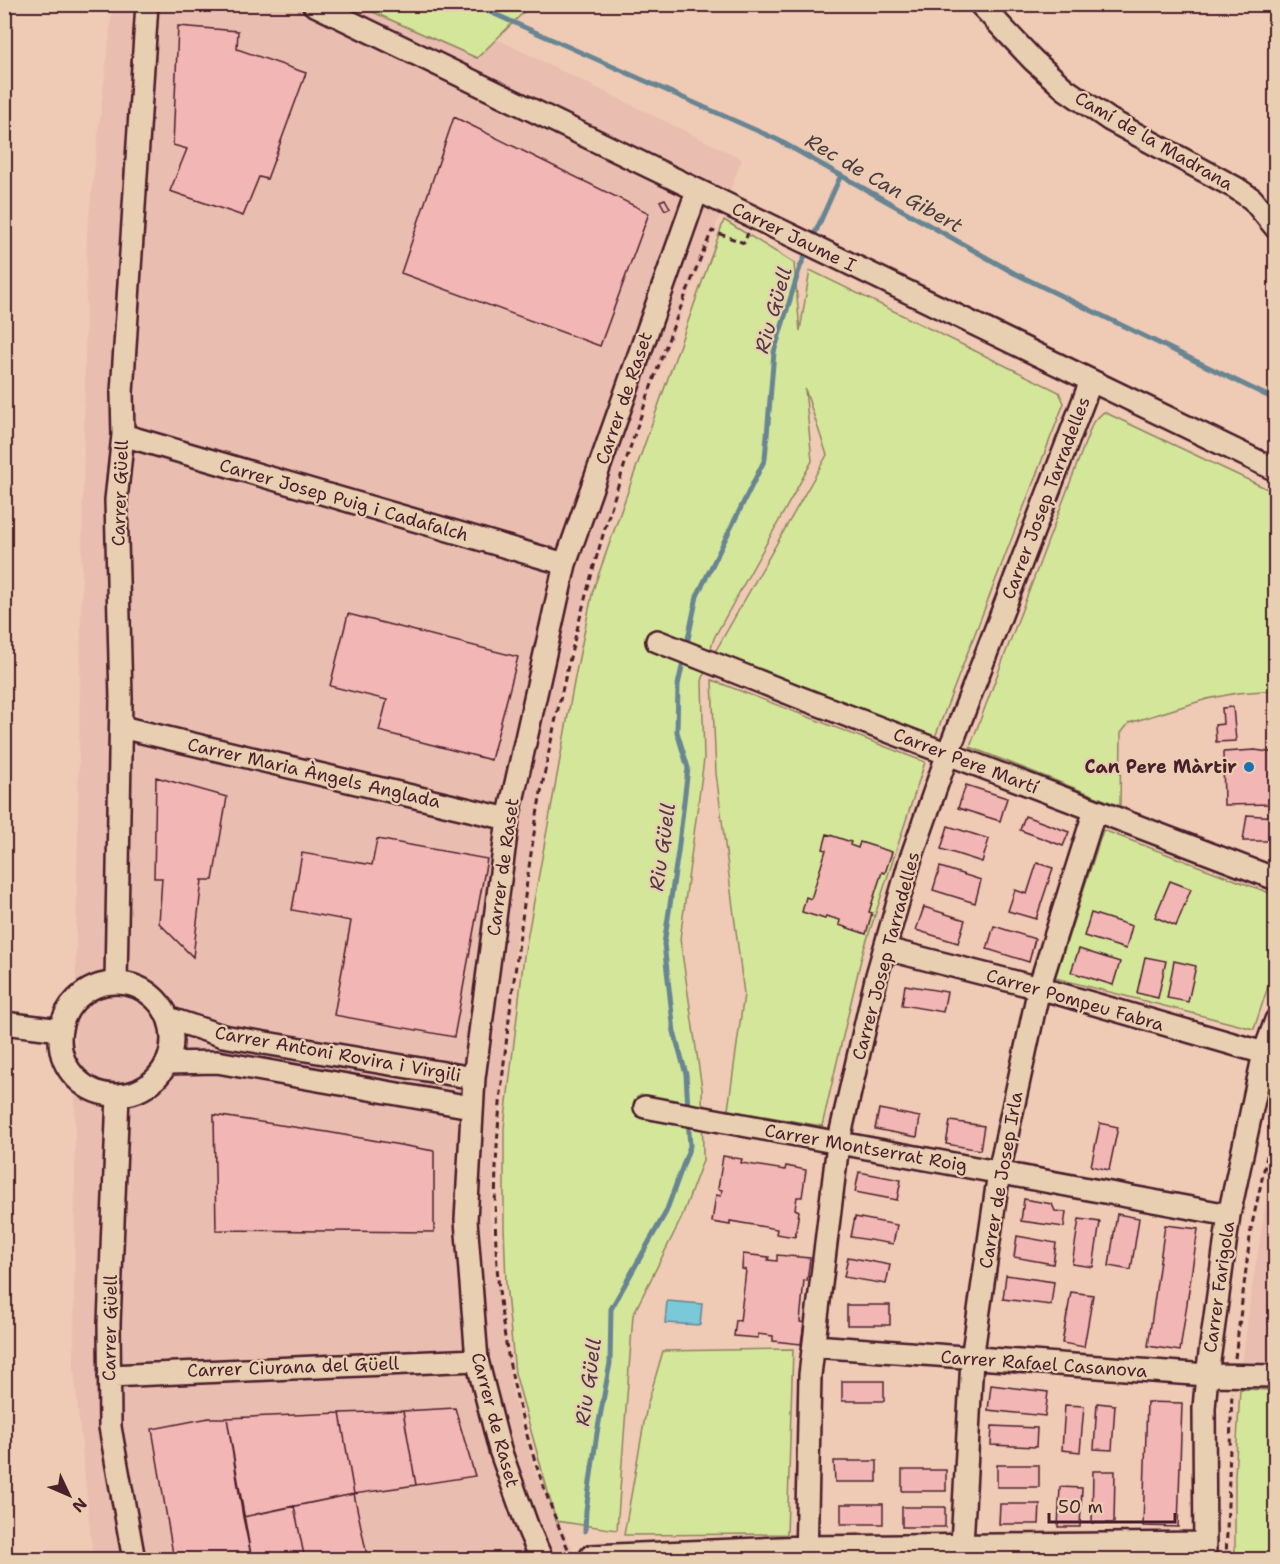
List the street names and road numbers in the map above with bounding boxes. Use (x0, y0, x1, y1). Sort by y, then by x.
street label: Camí de la Madrana (1070, 86, 1238, 196)
street label: Carrer Jaume I (728, 197, 860, 277)
street label: Carrer de Raset (590, 328, 658, 468)
street label: Carrer Josep Tarradelles (996, 393, 1096, 603)
street label: Carrer Güell (106, 439, 134, 547)
street label: Carrer Josep Puig i Cadafalch (217, 453, 471, 547)
street label: Carrer Pere Martí (890, 722, 1042, 800)
street label: Carrer Maria Àngels Anglada (185, 732, 443, 814)
street label: Carrer de Raset (481, 796, 525, 937)
street label: Carrer Josep Tarradelles (847, 849, 925, 1063)
street label: Carrer Pompeu Fabra (983, 963, 1167, 1037)
street label: Carrer Antoni Rovira i Virgili (213, 1021, 463, 1087)
street label: Carrer de Josep Irla (974, 1090, 1028, 1270)
street label: Carrer Montserrat Roig (763, 1118, 969, 1178)
street label: Carrer Farigola (1198, 1220, 1240, 1354)
street label: Carrer Güell (97, 1274, 123, 1381)
street label: Carrer Rafael Casanova (940, 1345, 1148, 1383)
street label: Carrer de Raset (465, 1350, 525, 1490)
street label: Carrer Ciurana del Güell (187, 1351, 400, 1383)

